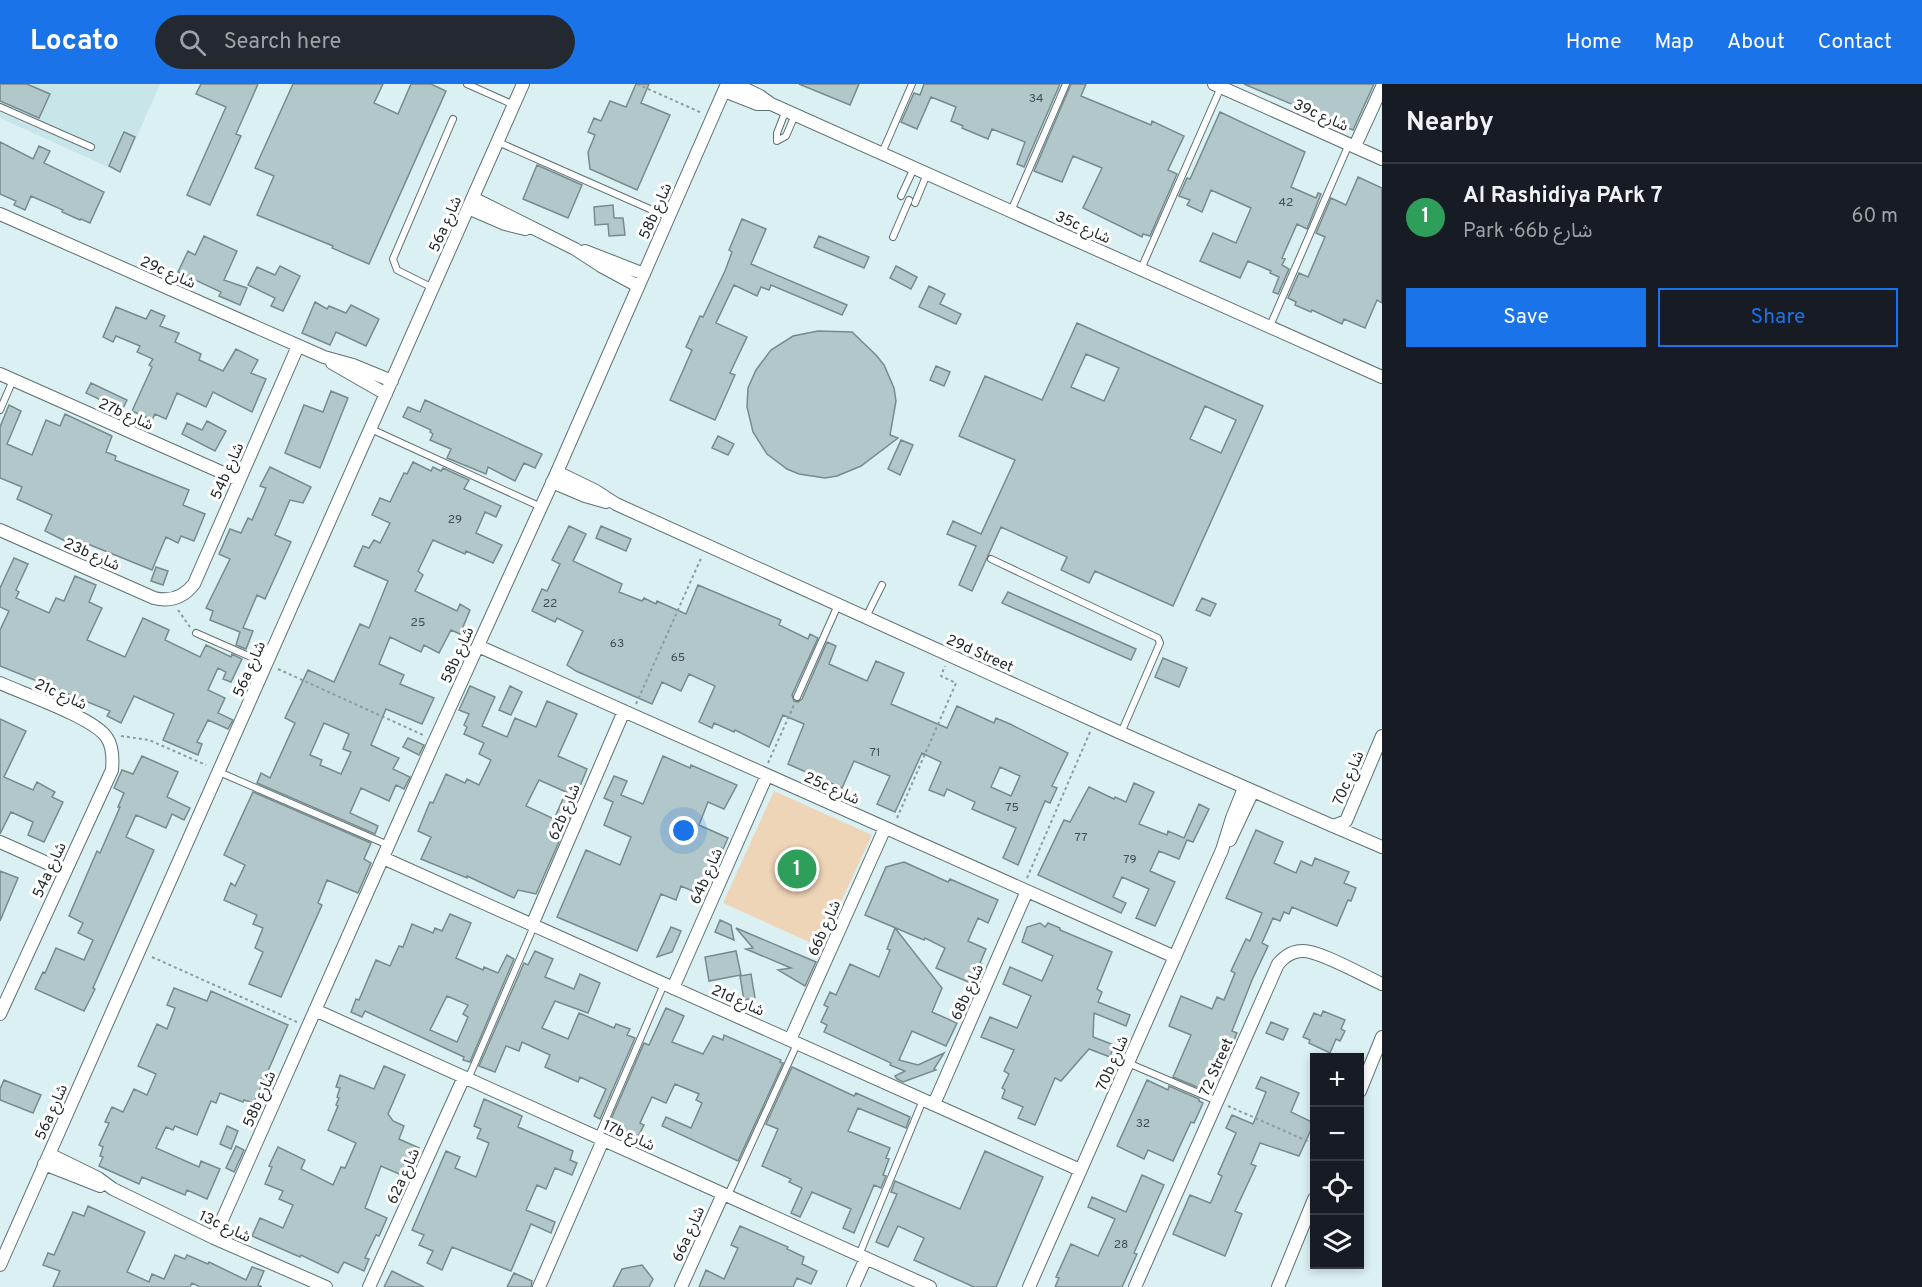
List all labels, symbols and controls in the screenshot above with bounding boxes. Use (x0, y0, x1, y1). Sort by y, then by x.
search box (155, 15, 575, 69)
text: Locato (30, 24, 119, 60)
icon: search (176, 26, 209, 59)
text: Search here (224, 29, 341, 56)
text: Home (1566, 29, 1622, 56)
text: Map (1655, 29, 1694, 56)
text: About (1727, 29, 1785, 56)
text: Contact (1818, 29, 1892, 56)
house number: 34 (1029, 91, 1043, 107)
street label: 39c شارع (1290, 96, 1351, 138)
text: Nearby (1406, 107, 1494, 140)
street label: 58b شارع (636, 180, 678, 243)
text: Al Rashidiya PArk 7 (1463, 183, 1663, 210)
street label: 56a شارع (426, 194, 468, 256)
house number: 42 (1279, 195, 1293, 211)
text: 1 (1422, 204, 1430, 230)
text: 60 m (1852, 204, 1898, 230)
street label: 35c شارع (1051, 208, 1113, 250)
text: Park · 66b شارع (1463, 219, 1592, 245)
street label: 29c شارع (136, 253, 198, 295)
button: Save (1406, 288, 1646, 347)
button: Share (1658, 288, 1898, 347)
street label: 27b شارع (95, 395, 156, 437)
street label: 54b شارع (207, 440, 250, 503)
house number: 29 (448, 512, 462, 528)
street label: 23b شارع (60, 535, 123, 577)
house number: 22 (543, 596, 557, 612)
house number: 25 (411, 615, 425, 631)
street label: 58b شارع (438, 624, 480, 687)
street label: 29d Street (943, 631, 1016, 678)
house number: 63 (610, 636, 624, 652)
street label: 56a شارع (230, 639, 272, 701)
house number: 65 (671, 650, 685, 666)
street label: 21c شارع (31, 675, 90, 716)
house number: 71 (870, 745, 880, 761)
street label: 70c شارع (1329, 748, 1370, 809)
street label: 25c شارع (800, 769, 862, 811)
street label: 62b شارع (545, 781, 587, 844)
house number: 75 (1005, 800, 1019, 816)
your location (669, 816, 698, 845)
house number: 77 (1075, 830, 1087, 846)
street label: 54a شارع (29, 839, 73, 902)
street label: 64b شارع (687, 845, 729, 908)
pin: 1 (778, 846, 816, 892)
house number: 79 (1123, 852, 1137, 868)
street label: 66b شارع (805, 898, 847, 960)
street label: 68b شارع (948, 961, 990, 1024)
street label: 21d شارع (708, 981, 767, 1022)
street label: 70b شارع (1093, 1033, 1135, 1094)
street label: 72 Street (1196, 1036, 1239, 1100)
map controls (1310, 1053, 1364, 1269)
button: + (1310, 1053, 1364, 1107)
street label: 58b شارع (240, 1068, 282, 1131)
street label: 56a شارع (32, 1082, 74, 1144)
button: − (1310, 1107, 1364, 1161)
house number: 32 (1136, 1116, 1150, 1132)
street label: 17b شارع (599, 1117, 657, 1157)
street label: 62a شارع (384, 1146, 426, 1208)
button: locate (1310, 1161, 1364, 1215)
street label: 66a شارع (669, 1204, 711, 1266)
street label: 13c شارع (195, 1207, 254, 1249)
button: layers (1310, 1215, 1364, 1269)
house number: 28 (1114, 1237, 1128, 1253)

